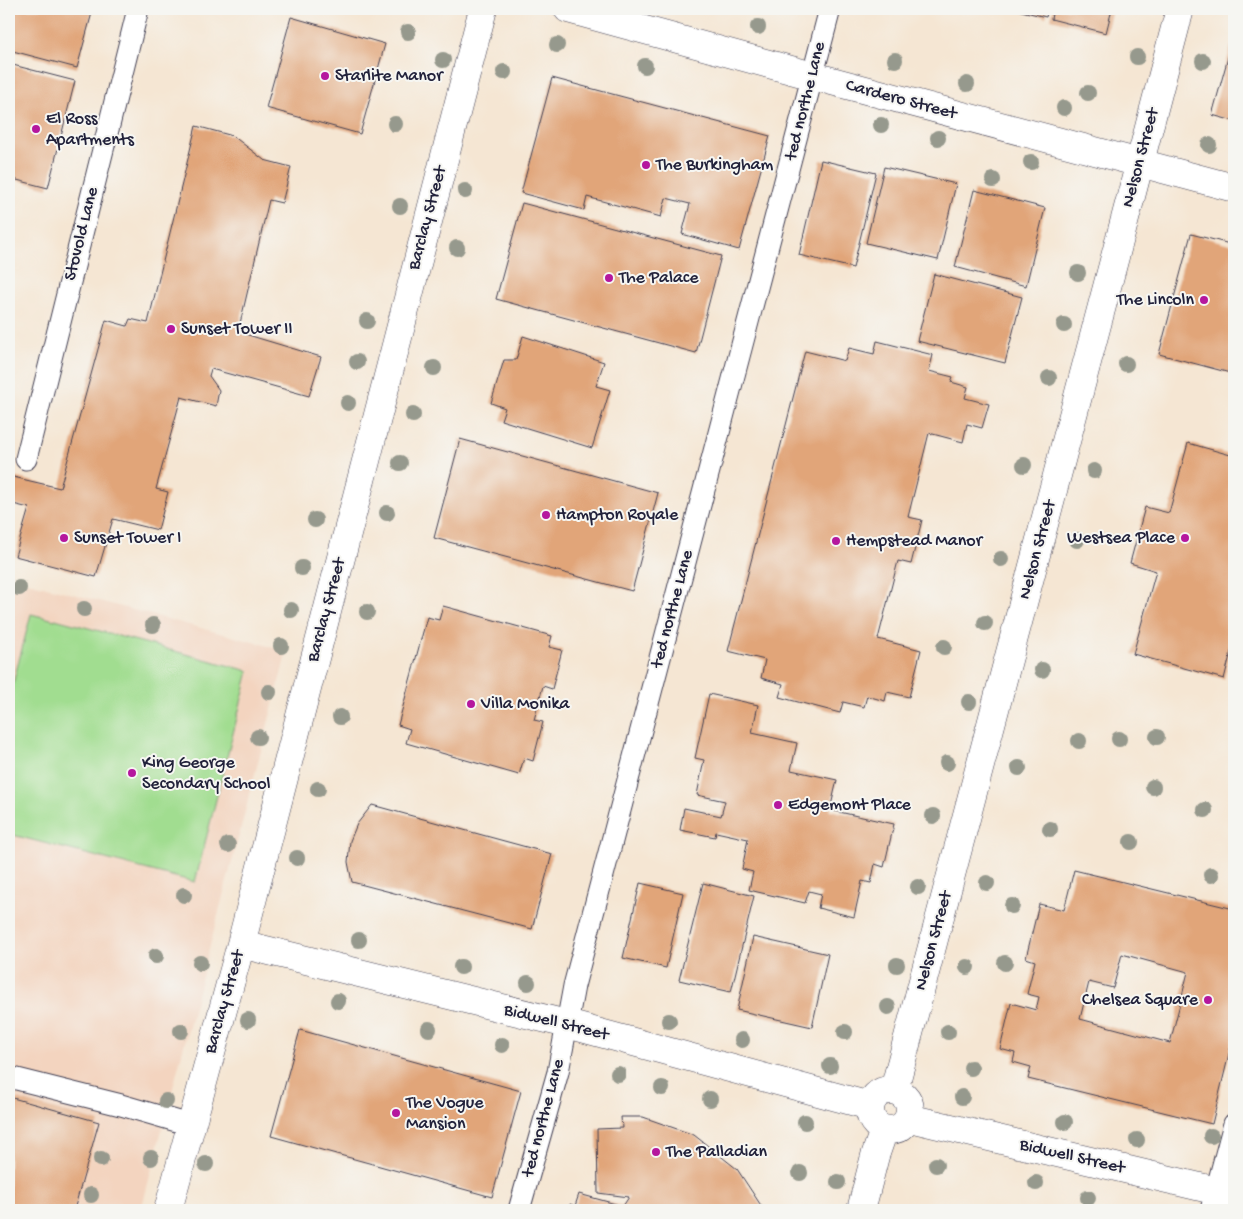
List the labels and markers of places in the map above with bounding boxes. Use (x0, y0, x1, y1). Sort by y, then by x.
place label: Starlite Manor (335, 66, 444, 87)
marker: Starlite Manor (319, 70, 331, 82)
place label: El Ross Apartments (46, 109, 135, 151)
marker: El Ross Apartments (30, 123, 42, 135)
place label: The Burkingham (655, 155, 774, 176)
marker: The Burkingham (640, 159, 652, 171)
place label: The Palace (618, 268, 699, 289)
marker: The Palace (603, 272, 615, 284)
place label: The Lincoln (1116, 290, 1194, 311)
marker: The Lincoln (1198, 294, 1210, 306)
place label: Sunset Tower II (181, 319, 293, 340)
marker: Sunset Tower II (165, 323, 177, 335)
place label: Hampton Royale (556, 505, 679, 526)
marker: Hampton Royale (540, 509, 552, 521)
place label: Sunset Tower I (74, 528, 181, 549)
place label: Westsea Place (1067, 528, 1176, 549)
place label: Hempstead Manor (846, 531, 984, 552)
marker: Sunset Tower I (58, 532, 70, 544)
marker: Westsea Place (1179, 532, 1191, 544)
marker: Hempstead Manor (830, 535, 842, 547)
place label: Villa Monika (480, 694, 570, 715)
marker: Villa Monika (465, 698, 477, 710)
place label: King George Secondary School (142, 753, 271, 795)
marker: King George Secondary School (126, 767, 138, 779)
place label: Edgemont Place (788, 795, 912, 816)
marker: Edgemont Place (772, 799, 784, 811)
place label: Chelsea Square (1082, 990, 1199, 1011)
marker: Chelsea Square (1202, 994, 1214, 1006)
place label: The Vogue Mansion (405, 1093, 484, 1135)
marker: The Vogue Mansion (390, 1107, 402, 1119)
place label: The Palladian (665, 1142, 767, 1163)
marker: The Palladian (650, 1146, 662, 1158)

